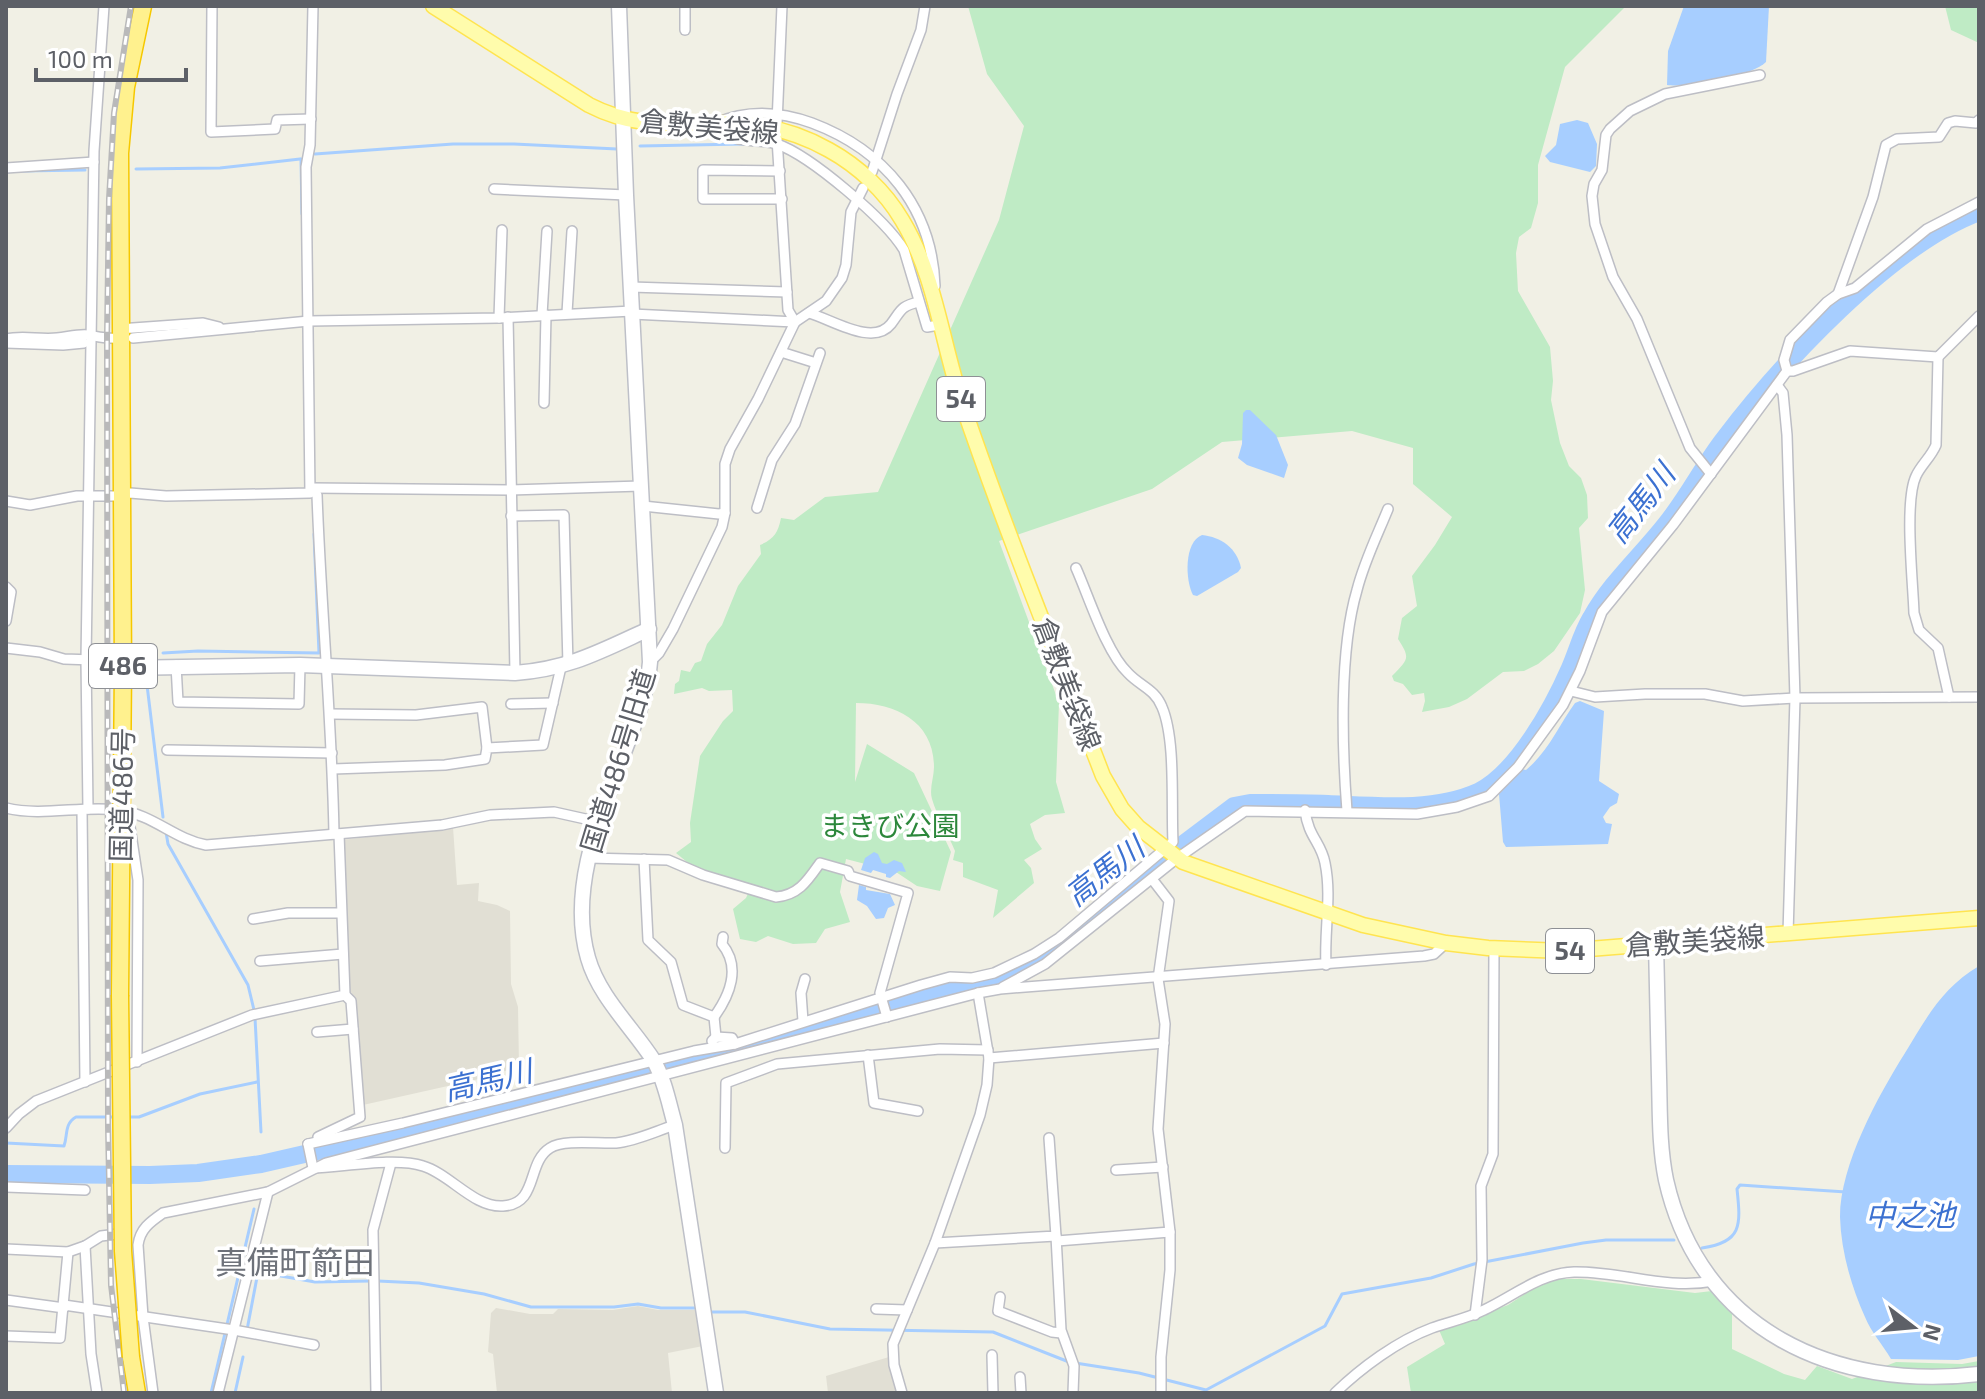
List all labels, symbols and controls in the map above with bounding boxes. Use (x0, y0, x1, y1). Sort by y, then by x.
scale bar (36, 32, 186, 82)
text: 100 m (48, 44, 113, 73)
street label: 倉敷美袋線 (638, 103, 780, 149)
road number: 54 (937, 377, 985, 421)
water label: 高馬川 (1598, 454, 1683, 549)
street label: 倉敷美袋線 (1027, 612, 1109, 755)
road number: 486 (89, 644, 157, 688)
street label: 国道486号旧道 (573, 665, 661, 857)
street label: 国道486号 (103, 728, 139, 862)
park label: まきび公園 (820, 808, 960, 842)
water label: 高馬川 (1057, 827, 1153, 912)
street label: 倉敷美袋線 (1624, 918, 1766, 962)
road number: 54 (1546, 929, 1594, 973)
water label: 高馬川 (440, 1051, 538, 1107)
water label: 中之池 (1865, 1196, 1958, 1232)
district label: 真備町箭田 (215, 1242, 375, 1280)
north arrow (1873, 1287, 1953, 1367)
text: N (1919, 1322, 1948, 1344)

